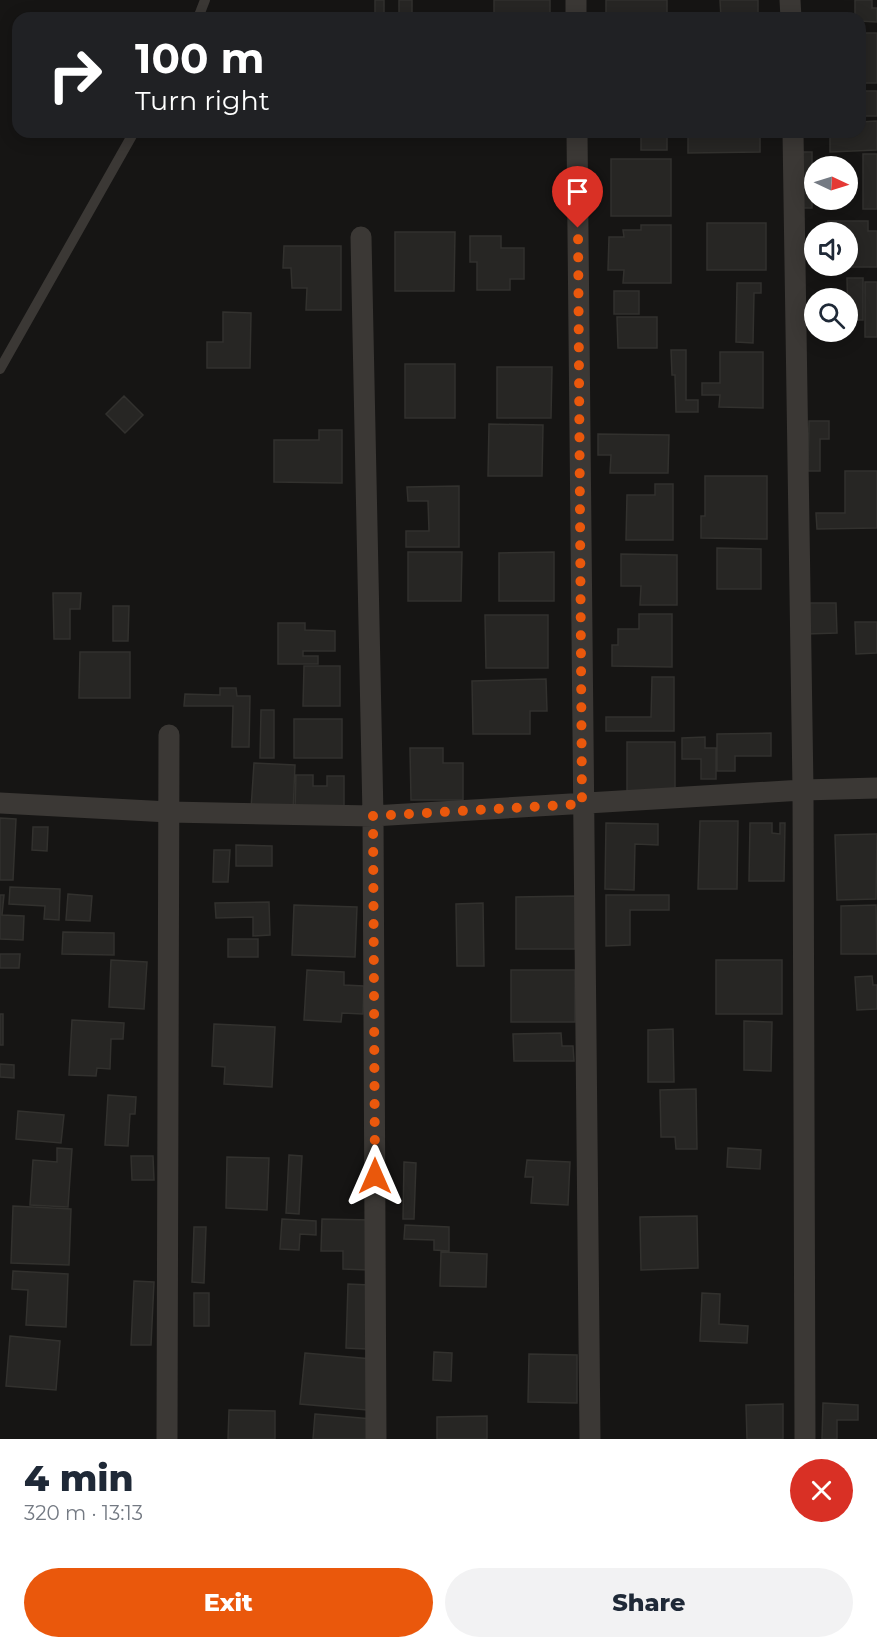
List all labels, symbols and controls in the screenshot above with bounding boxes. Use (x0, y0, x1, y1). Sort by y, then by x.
text: 100 m (135, 32, 264, 84)
icon: right (36, 36, 114, 114)
text: Turn right (135, 84, 270, 117)
north arrow (804, 156, 858, 210)
map controls (804, 156, 858, 342)
pin (552, 166, 603, 228)
icon: arrive (561, 175, 594, 208)
button: sound (804, 222, 858, 276)
button: search (804, 288, 858, 342)
position arrow (343, 1144, 407, 1208)
text: 4 min (24, 1456, 134, 1500)
button: close (790, 1459, 853, 1522)
text: 320 m · 13:13 (24, 1501, 143, 1525)
button: Exit (24, 1568, 433, 1637)
button: Share (445, 1568, 853, 1637)

